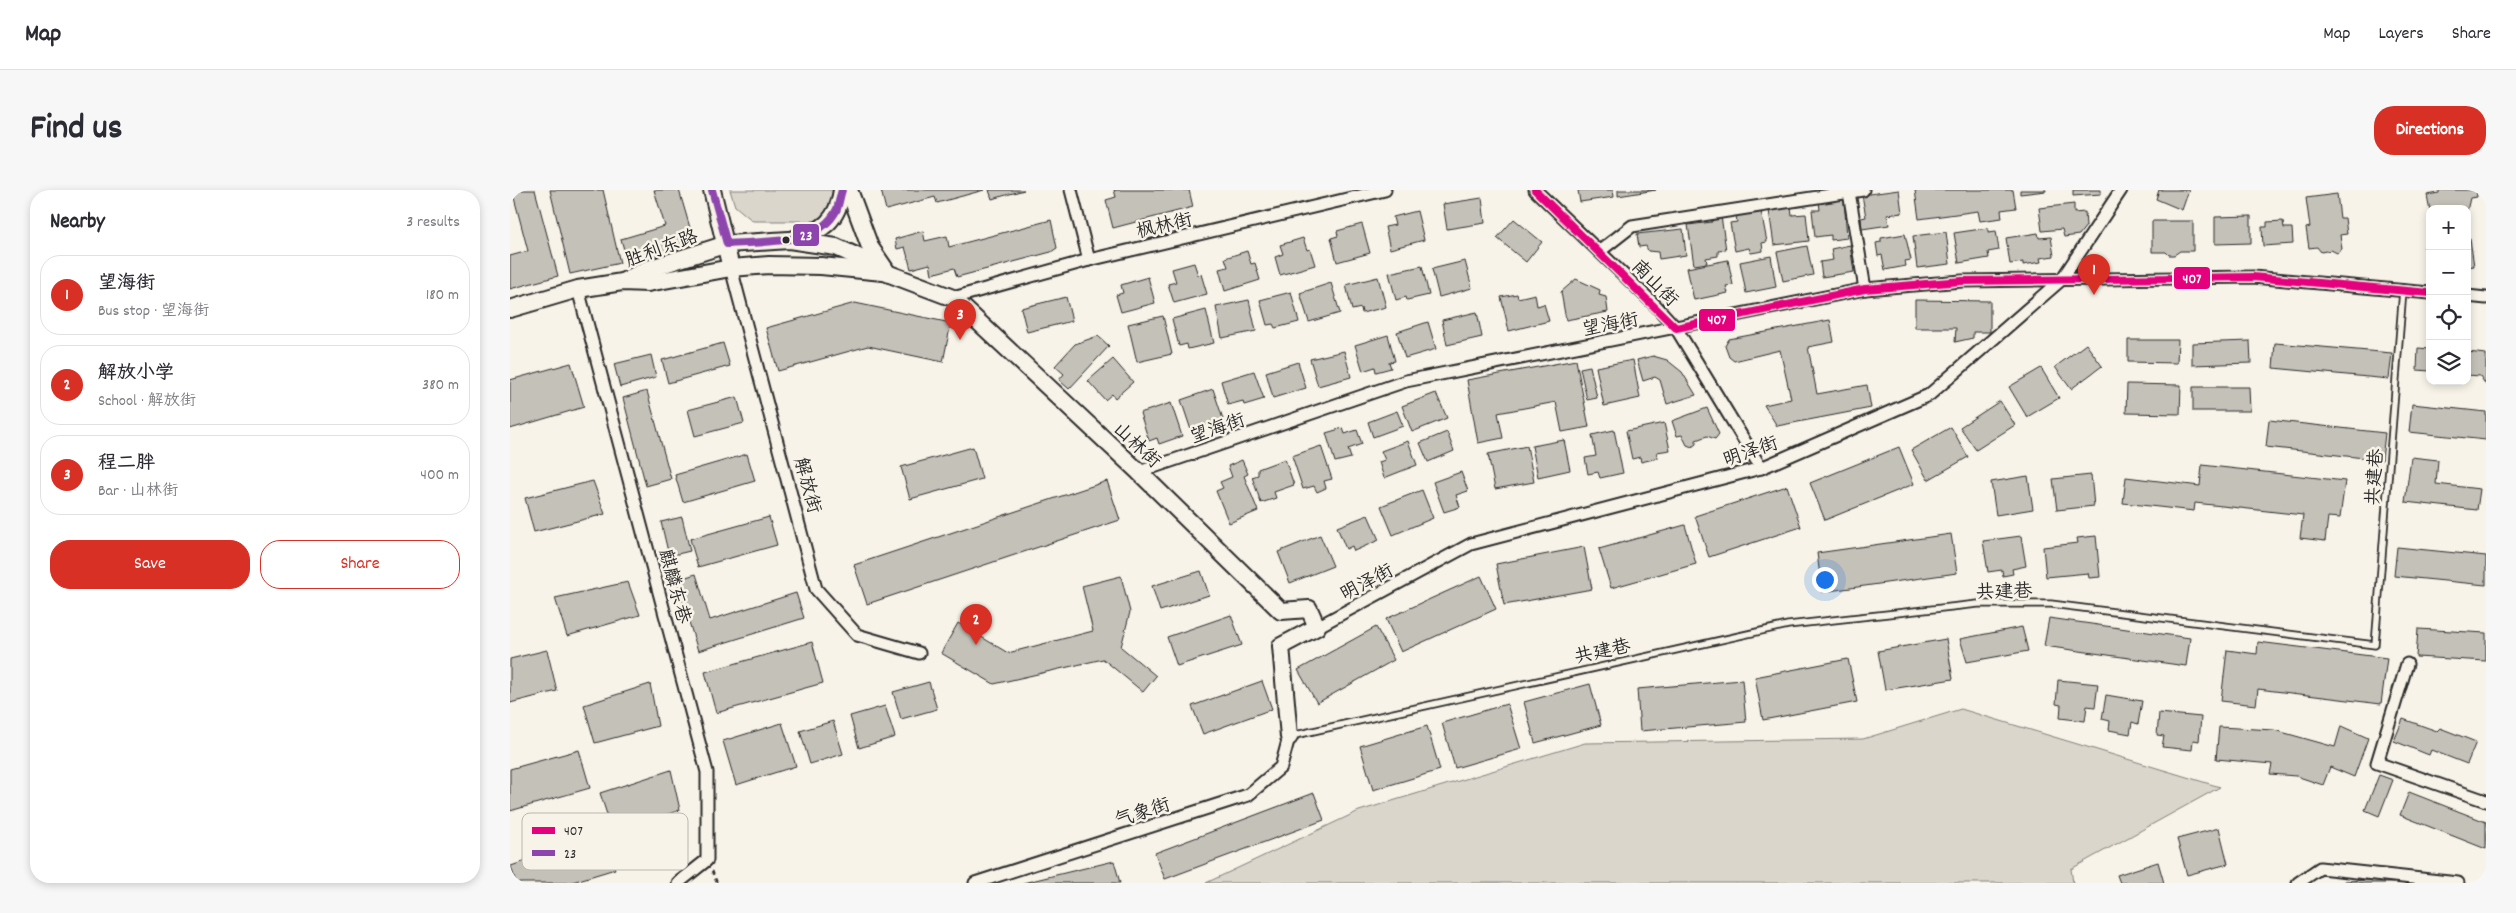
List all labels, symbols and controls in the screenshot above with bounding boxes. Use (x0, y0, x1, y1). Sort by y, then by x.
text: Map (25, 18, 61, 52)
text: Map (2323, 22, 2350, 47)
text: Layers (2378, 22, 2424, 47)
text: Share (2452, 22, 2491, 47)
text: Find us (30, 105, 122, 155)
button: Directions (2374, 106, 2486, 155)
map controls (2426, 205, 2471, 385)
button: + (2426, 205, 2471, 250)
text: Nearby (50, 208, 105, 238)
street label: 枫林街 (1134, 208, 1196, 247)
text: 3 results (406, 211, 460, 234)
line badge: 23 (792, 223, 820, 247)
street label: 胜利东路 (622, 225, 703, 276)
text: 23 (800, 227, 812, 247)
unlabelled marker (781, 235, 791, 245)
button: − (2426, 250, 2471, 295)
pin: 1 (2078, 254, 2110, 295)
street label: 南山街 (1624, 255, 1683, 314)
line badge: 407 (2173, 266, 2211, 290)
text: 407 (2183, 270, 2202, 290)
text: 望海街 (98, 271, 155, 298)
text: 1 (65, 284, 69, 307)
text: 180 m (426, 284, 459, 307)
button: locate (2426, 295, 2471, 340)
pin: 3 (944, 299, 976, 340)
text: Bus stop · 望海街 (98, 300, 209, 323)
street label: 望海街 (1580, 308, 1641, 345)
line badge: 407 (1698, 308, 1736, 332)
text: 407 (1708, 311, 1727, 331)
button: layers (2426, 340, 2471, 385)
text: 解放小学 (98, 361, 174, 388)
text: 2 (64, 374, 71, 397)
text: 380 m (422, 374, 459, 397)
text: School · 解放街 (98, 390, 196, 413)
street label: 望海街 (1187, 408, 1249, 452)
street label: 山林街 (1106, 417, 1166, 476)
street label: 明泽街 (1720, 431, 1782, 475)
street label: 共建巷 (2361, 448, 2392, 507)
text: 程二胖 (98, 451, 155, 478)
street label: 解放街 (785, 455, 826, 517)
text: 3 (63, 464, 71, 487)
text: 400 m (420, 464, 459, 487)
text: Bar · 山林街 (98, 480, 178, 503)
button: Save (50, 540, 250, 589)
button: Share (260, 540, 460, 589)
street label: 麒麟东巷 (650, 547, 695, 627)
street label: 明泽街 (1336, 559, 1399, 609)
your location (1812, 567, 1838, 593)
street label: 共建巷 (1975, 580, 2033, 607)
pin: 2 (960, 604, 992, 645)
street label: 共建巷 (1572, 634, 1633, 673)
street label: 气象街 (1112, 793, 1174, 836)
legend (522, 813, 688, 870)
text: 407 (564, 822, 583, 842)
text: 23 (564, 845, 576, 865)

